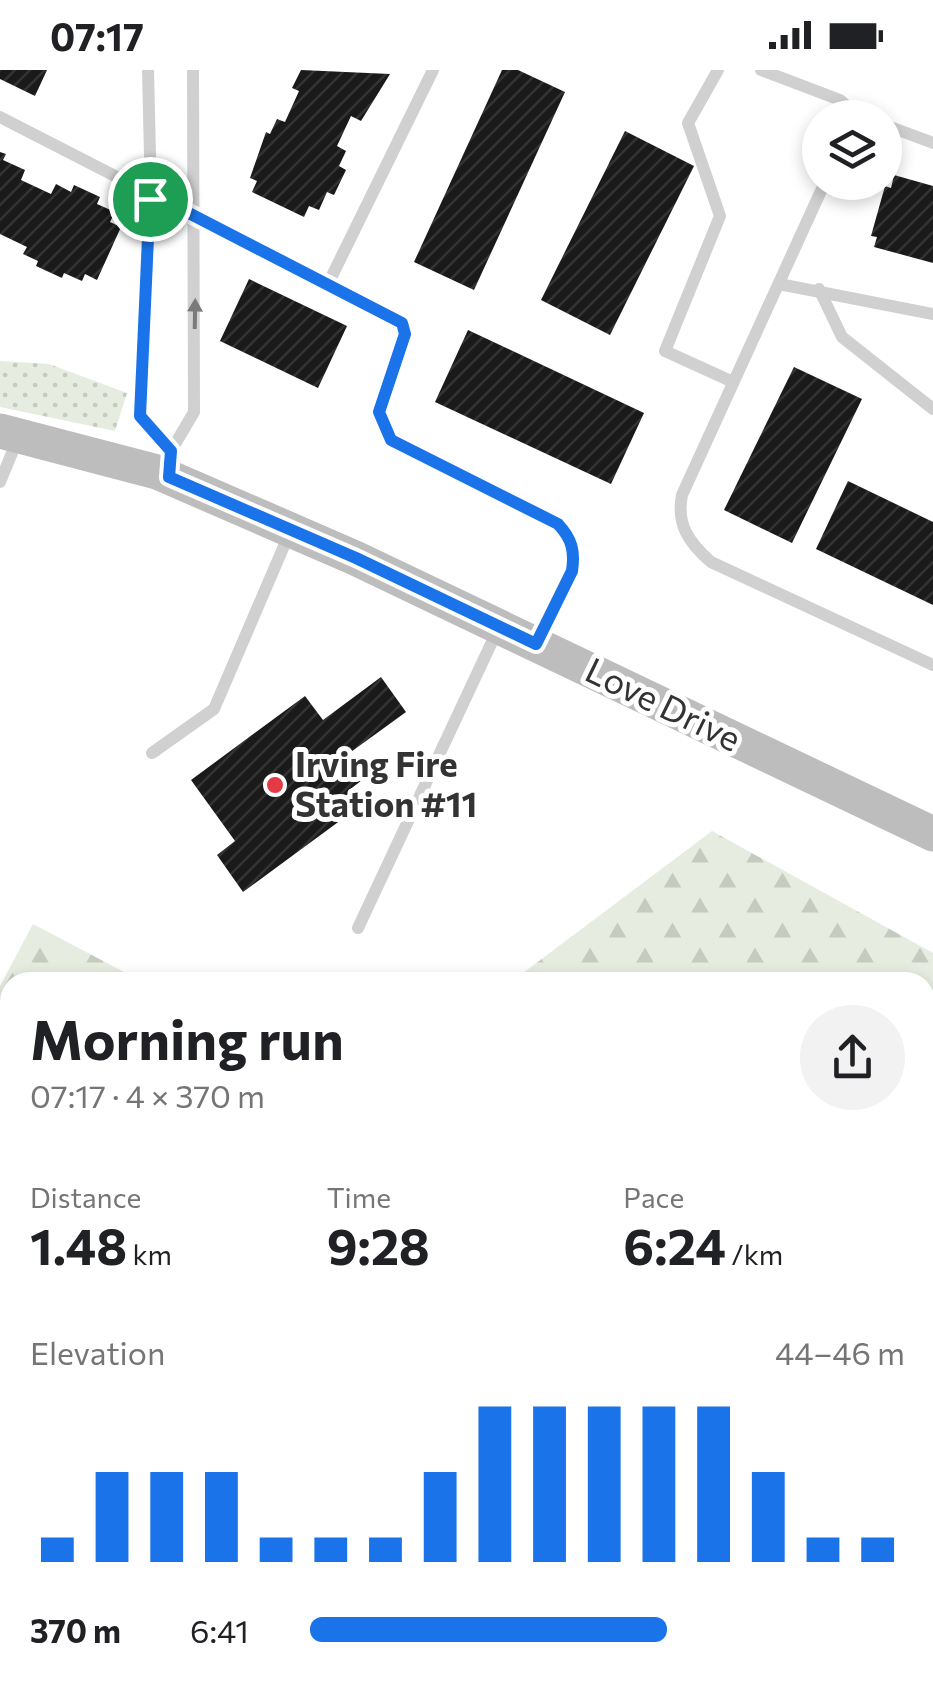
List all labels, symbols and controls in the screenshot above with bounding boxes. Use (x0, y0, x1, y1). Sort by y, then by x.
text: 07:17 (50, 12, 144, 59)
map controls (802, 100, 902, 200)
button: layers (802, 100, 902, 200)
pin (108, 157, 193, 242)
icon: arrive (123, 172, 178, 227)
one-way arrow (187, 298, 203, 330)
street label: Love Drive (579, 647, 749, 759)
place label: Irving Fire Station #11 (295, 741, 477, 824)
marker: Irving Fire Station #11 (264, 774, 286, 796)
text: Morning run (30, 1004, 344, 1071)
button: share (800, 1005, 905, 1110)
text: 07:17 · 4 × 370 m (30, 1075, 265, 1115)
text: Distance (30, 1180, 141, 1214)
text: Time (327, 1180, 391, 1214)
text: Pace (623, 1180, 684, 1214)
text: 1.48 (30, 1214, 127, 1275)
text: 9:28 (327, 1214, 430, 1275)
text: 6:24 (623, 1214, 726, 1275)
text: km (127, 1237, 172, 1271)
text: /km (726, 1237, 783, 1271)
text: Elevation (30, 1332, 165, 1372)
text: 44–46 m (775, 1332, 905, 1372)
text: 370 m (30, 1610, 121, 1650)
text: 6:41 (190, 1610, 249, 1650)

